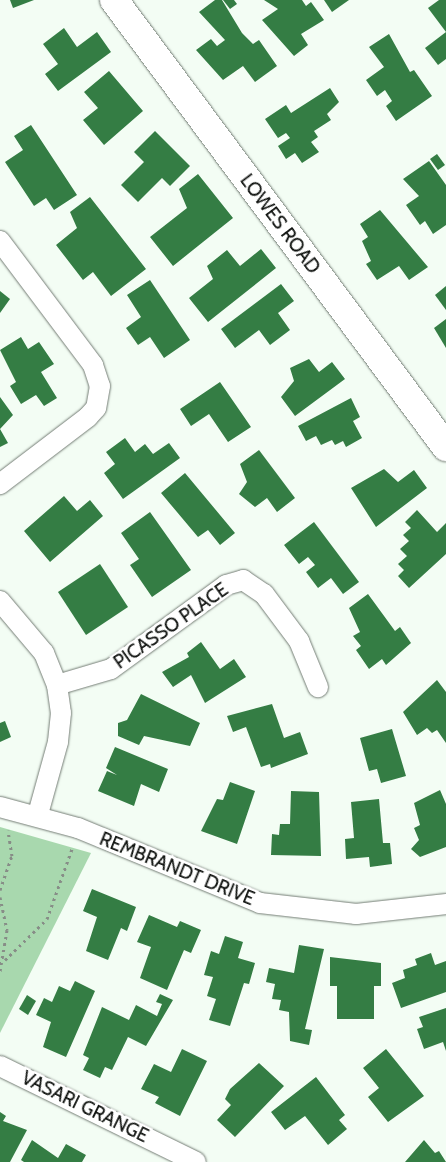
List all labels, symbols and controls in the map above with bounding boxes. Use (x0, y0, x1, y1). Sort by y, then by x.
street label: LOWES ROAD (235, 170, 325, 278)
street label: PICASSO PLACE (109, 578, 233, 674)
street label: REMBRANDT DRIVE (96, 828, 258, 910)
street label: VASARI GRANGE (18, 1066, 152, 1148)

